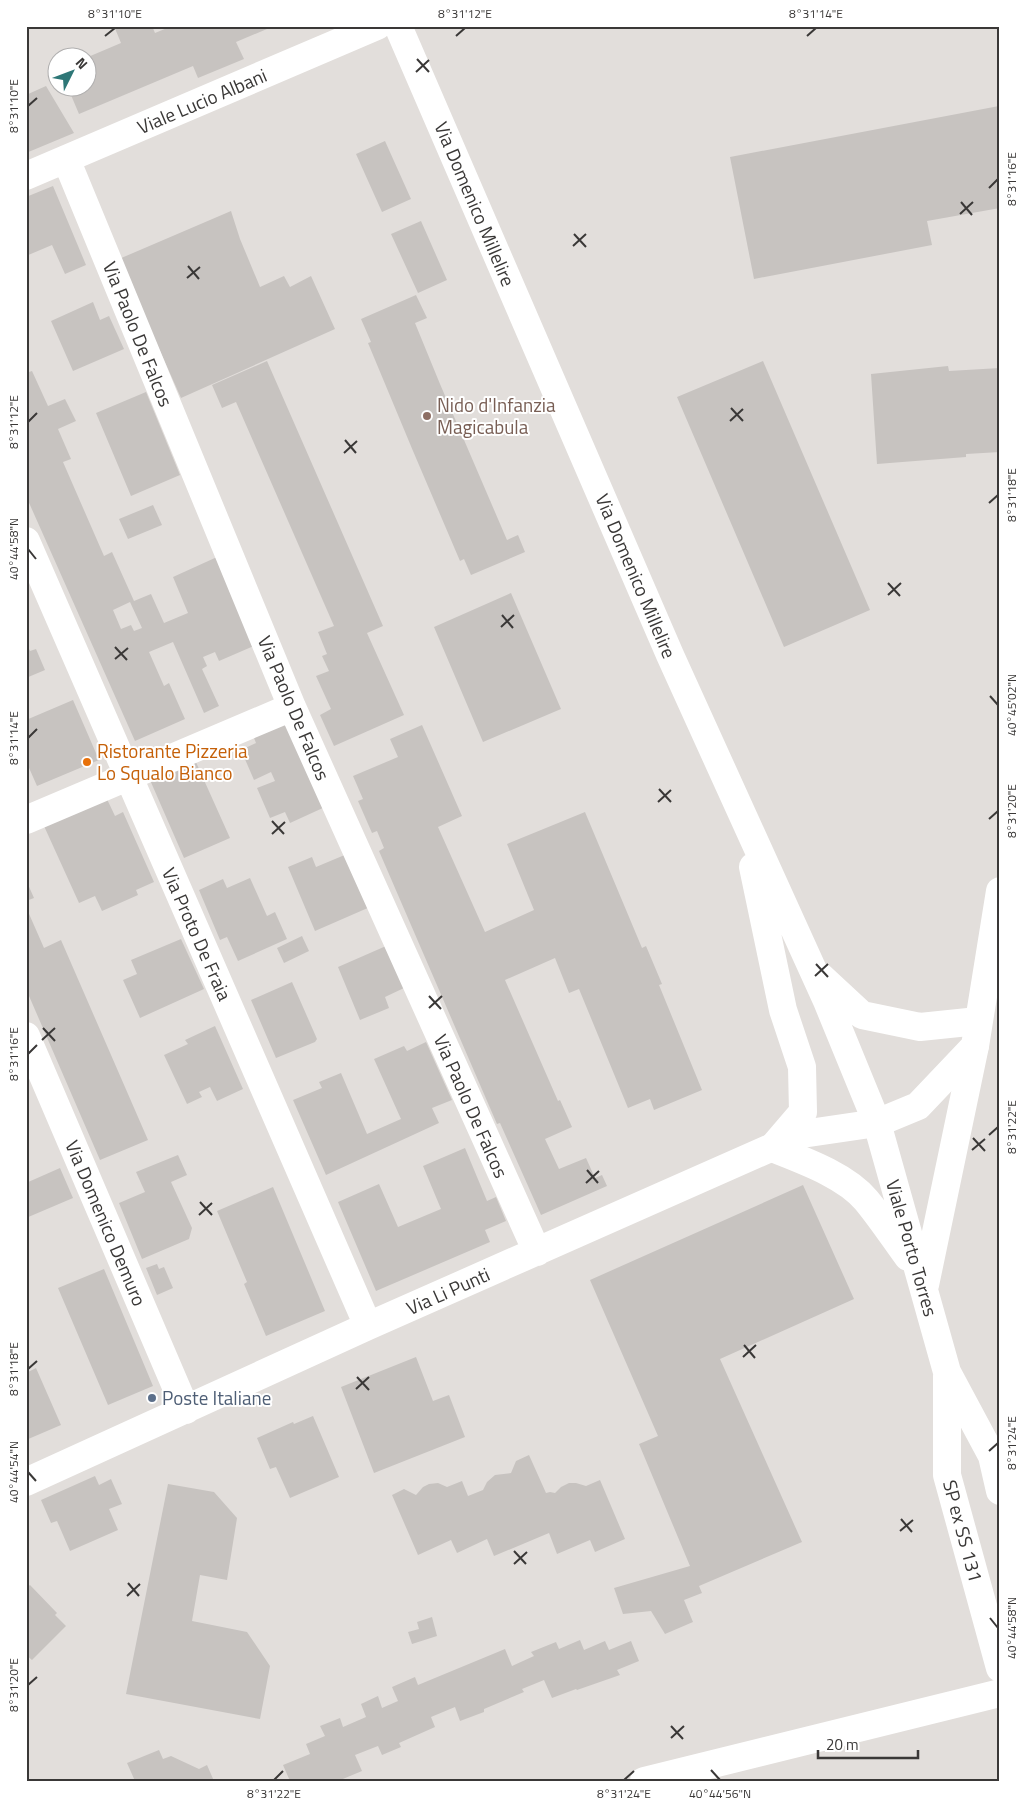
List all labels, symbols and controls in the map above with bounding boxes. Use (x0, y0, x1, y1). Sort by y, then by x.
text: 8°31'10"E (88, 4, 142, 23)
text: 8°31'12"E (438, 4, 492, 23)
text: 8°31'14"E (789, 4, 843, 23)
north arrow (48, 48, 98, 98)
text: N (71, 52, 93, 74)
street label: Viale Lucio Albani (133, 60, 271, 141)
text: 8°31'10"E (4, 79, 23, 133)
street label: Via Domenico Millelire (428, 117, 523, 291)
text: 8°31'16"E (1002, 152, 1021, 206)
street label: Via Paolo De Falcos (96, 257, 181, 411)
place label: Nido d'Infanzia Magicabula (437, 390, 556, 441)
text: 8°31'12"E (4, 395, 23, 449)
marker: Nido d'Infanzia Magicabula (421, 410, 433, 422)
text: 8°31'18"E (1002, 468, 1021, 522)
street label: Via Domenico Millelire (589, 489, 684, 663)
text: 40°44'58"N (4, 518, 23, 580)
street label: Via Paolo De Falcos (251, 631, 338, 785)
text: 40°45'02"N (1002, 674, 1021, 736)
text: 8°31'14"E (4, 711, 23, 765)
place label: Ristorante Pizzeria Lo Squalo Bianco (97, 736, 248, 787)
marker: Ristorante Pizzeria Lo Squalo Bianco (81, 756, 93, 768)
text: 8°31'20"E (1002, 784, 1021, 838)
street label: Via Proto De Fraia (155, 863, 240, 1005)
text: 8°31'16"E (4, 1027, 23, 1081)
street label: Via Paolo De Falcos (427, 1029, 516, 1182)
text: 8°31'22"E (1002, 1100, 1021, 1154)
street label: Via Domenico Demuro (58, 1135, 155, 1310)
street label: Viale Porto Torres (879, 1176, 946, 1320)
street label: Via Li Punti (401, 1259, 494, 1322)
text: 8°31'18"E (4, 1342, 23, 1396)
place label: Poste Italiane (162, 1383, 271, 1412)
marker: Poste Italiane (146, 1392, 158, 1404)
text: 8°31'24"E (1002, 1416, 1021, 1470)
text: 40°44'54"N (4, 1441, 23, 1503)
street label: SP ex SS 131 (936, 1477, 991, 1585)
text: 40°44'58"N (1002, 1597, 1021, 1659)
text: 8°31'20"E (4, 1658, 23, 1712)
scale bar (818, 1727, 918, 1759)
text: 20 m (826, 1733, 859, 1756)
text: 8°31'22"E (247, 1784, 301, 1803)
text: 8°31'24"E (597, 1784, 651, 1803)
text: 40°44'56"N (689, 1784, 751, 1803)

